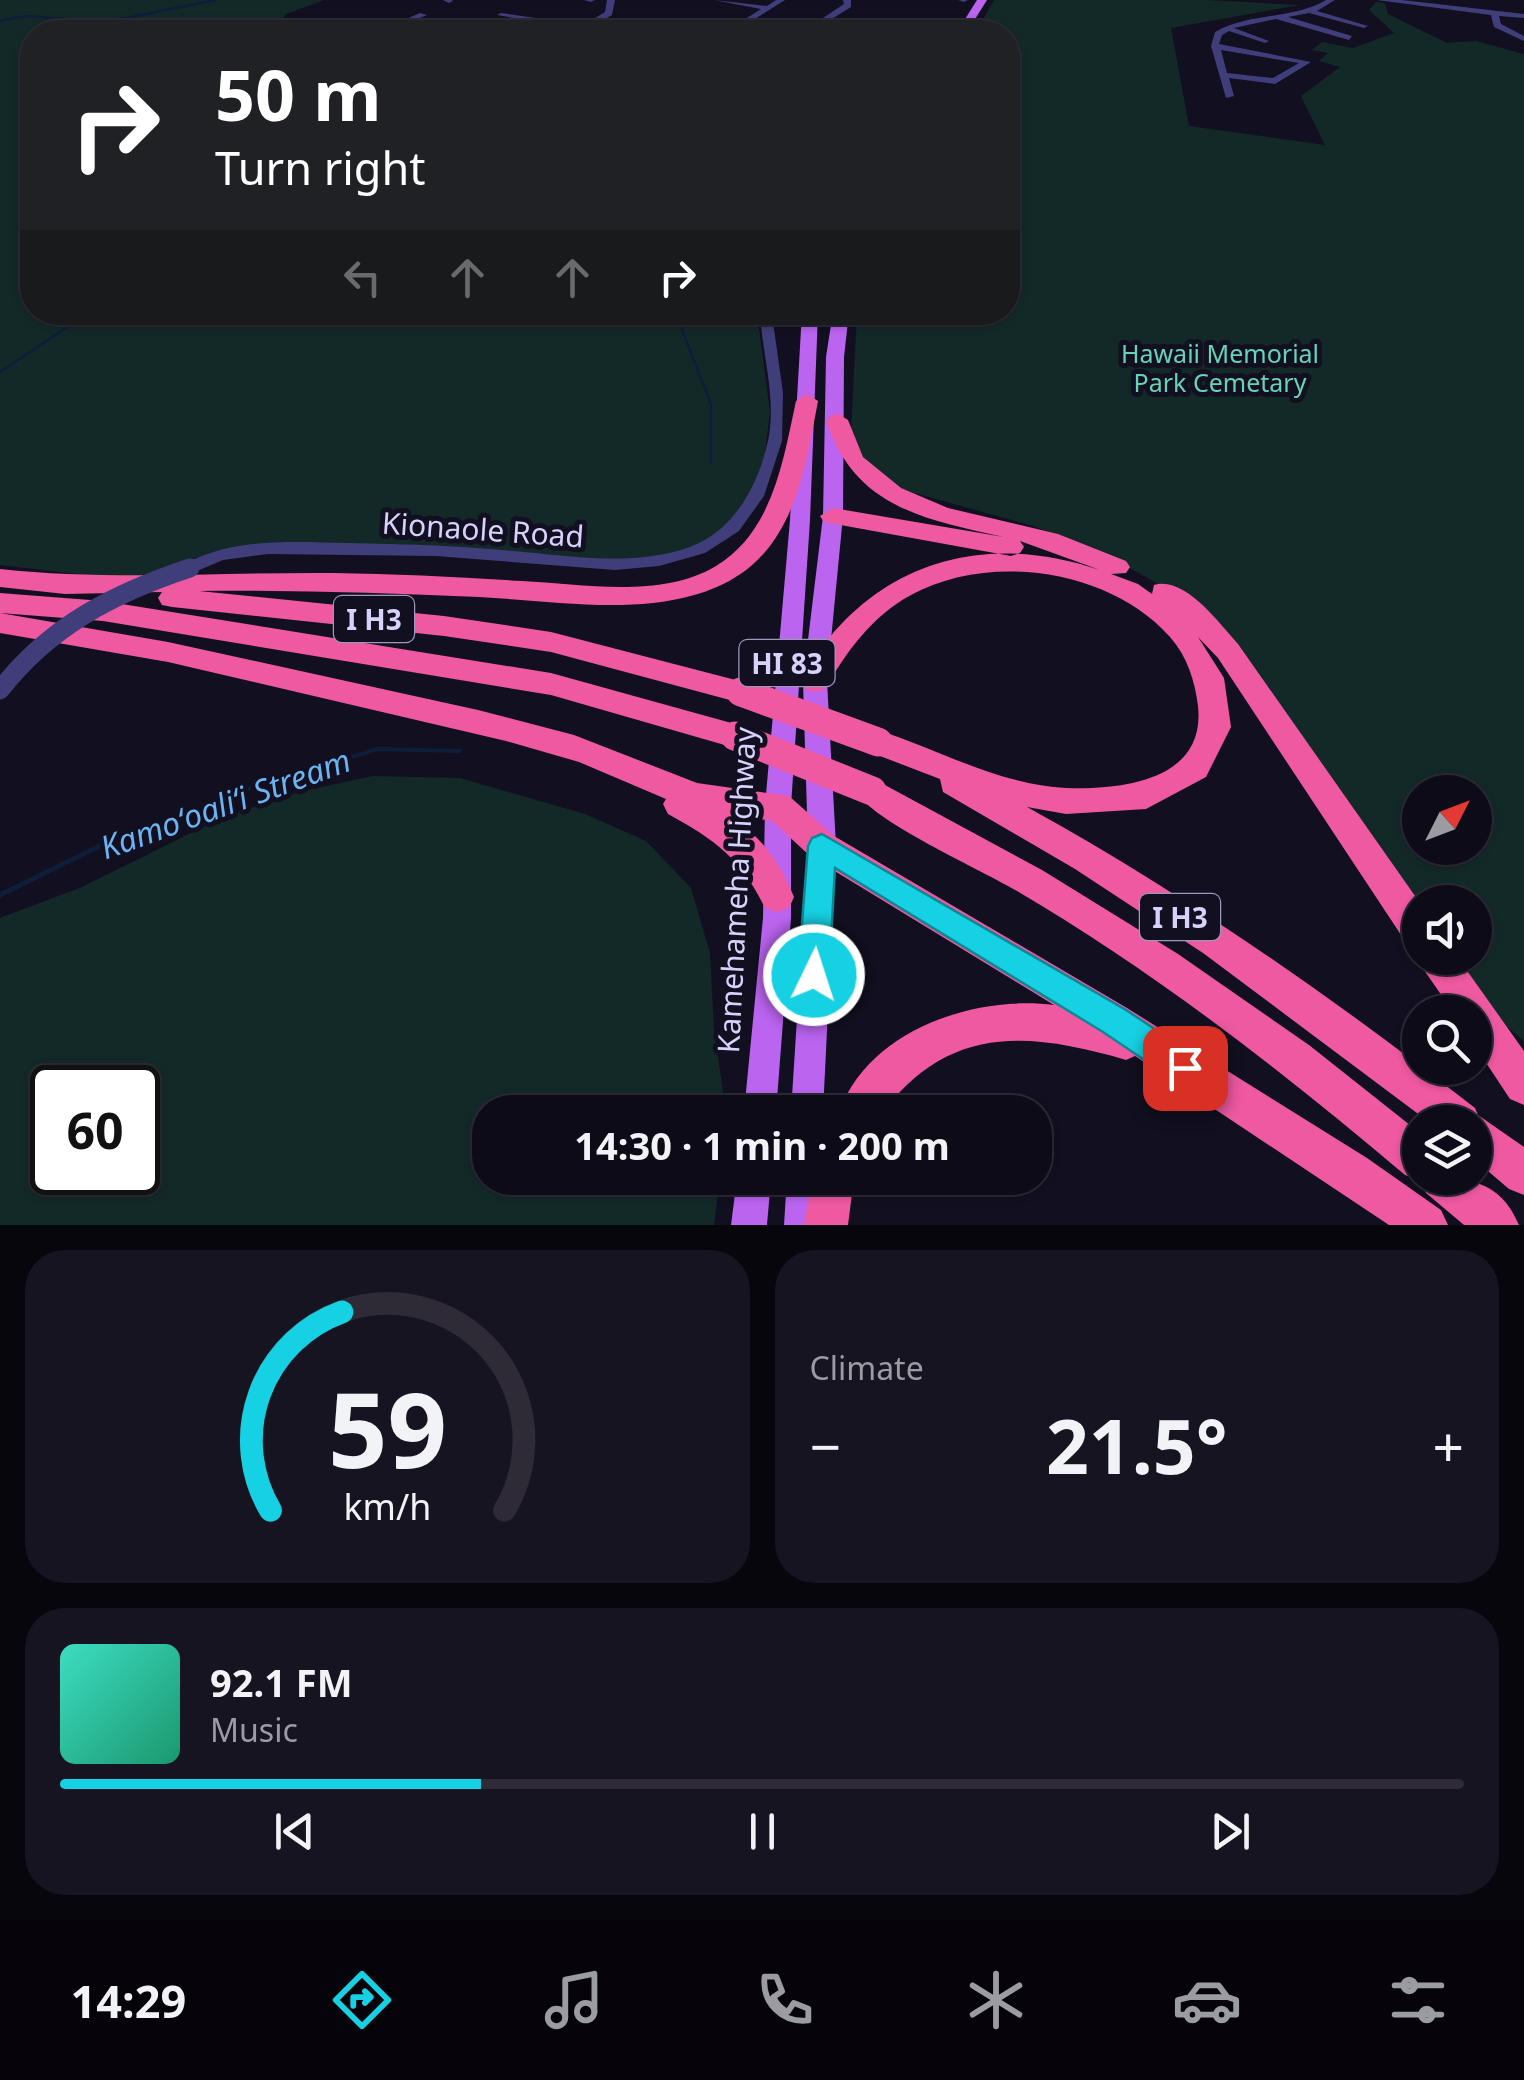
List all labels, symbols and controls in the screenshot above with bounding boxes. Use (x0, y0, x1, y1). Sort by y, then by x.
text: 50 m (215, 46, 382, 142)
icon: right (50, 60, 180, 190)
text: Turn right (215, 137, 426, 198)
icon: left (335, 250, 390, 305)
icon: ahead (440, 250, 495, 305)
icon: ahead (545, 250, 600, 305)
icon: right (650, 250, 705, 305)
park label: Hawaii Memorial Park Cemetary (1121, 336, 1319, 399)
street label: Kionaole Road (381, 501, 585, 557)
road number: I H3 (334, 596, 414, 642)
road number: HI 83 (740, 640, 834, 686)
street label: Kamehameha Highway (707, 725, 765, 1054)
water label: Kamoʻoaliʻi Stream (94, 738, 356, 868)
north arrow (1402, 775, 1492, 865)
map controls (1402, 775, 1492, 1195)
button: sound (1402, 885, 1492, 975)
road number: I H3 (1140, 894, 1220, 940)
position arrow (762, 923, 866, 1027)
button: search (1402, 995, 1492, 1085)
pin (1143, 1026, 1228, 1111)
icon: arrive (1158, 1041, 1213, 1096)
speed limit sign: 60 (30, 1065, 160, 1195)
button: layers (1402, 1105, 1492, 1195)
text: 14:30 · 1 min · 200 m (574, 1119, 950, 1171)
text: Climate (810, 1346, 924, 1389)
text: 59 (328, 1357, 447, 1498)
text: 21.5° (1046, 1394, 1228, 1496)
text: − (810, 1408, 841, 1483)
text: + (1433, 1408, 1464, 1483)
text: km/h (343, 1482, 431, 1530)
text: 92.1 FM (210, 1656, 352, 1708)
text: Music (210, 1708, 298, 1751)
icon: previous (267, 1804, 322, 1859)
icon: pause (735, 1804, 790, 1859)
icon: next (1203, 1804, 1258, 1859)
icon: directions (327, 1965, 397, 2035)
icon: music (539, 1965, 609, 2035)
icon: phone (750, 1965, 820, 2035)
icon: climate (961, 1965, 1031, 2035)
icon: car (1172, 1965, 1242, 2035)
icon: filters (1383, 1965, 1453, 2035)
text: 14:29 (71, 1970, 186, 2031)

